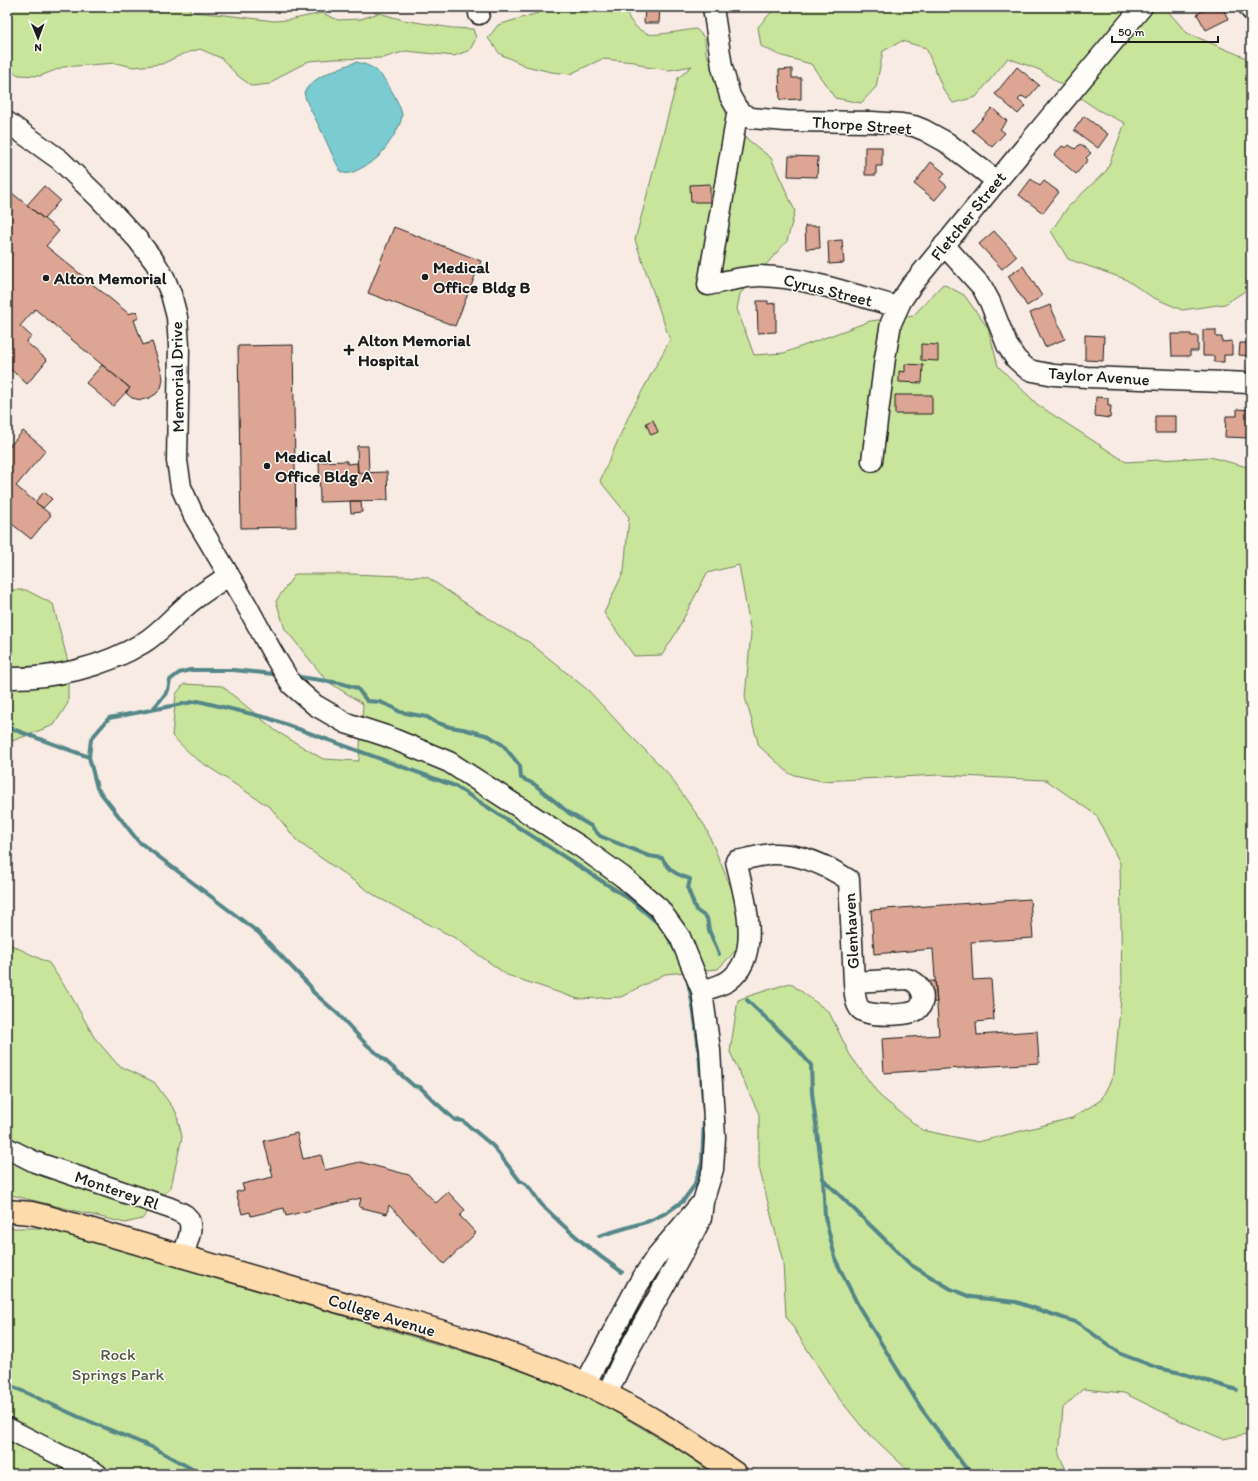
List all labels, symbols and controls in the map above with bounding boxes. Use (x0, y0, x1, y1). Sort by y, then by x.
north arrow (18, 18, 58, 58)
scale bar (1112, 18, 1218, 44)
text: 50 m (1118, 25, 1144, 39)
text: N (34, 41, 42, 54)
street label: Thorpe Street (812, 112, 912, 138)
street label: Fletcher Street (926, 167, 1010, 265)
place label: Medical Office Bldg B (433, 257, 531, 298)
place label: Alton Memorial (53, 268, 167, 288)
street label: Cyrus Street (781, 269, 875, 311)
marker: Medical Office Bldg B (420, 272, 430, 282)
marker: Alton Memorial (41, 273, 51, 283)
street label: Memorial Drive (166, 321, 188, 433)
place label: Alton Memorial Hospital (357, 330, 471, 371)
marker: Alton Memorial Hospital (343, 344, 355, 356)
street label: Taylor Avenue (1048, 362, 1150, 390)
place label: Medical Office Bldg A (275, 446, 373, 487)
marker: Medical Office Bldg A (262, 461, 272, 471)
street label: Glenhaven (839, 892, 863, 970)
street label: Monterey Rl (72, 1166, 162, 1214)
street label: College Avenue (326, 1289, 438, 1341)
park label: Rock Springs Park (72, 1344, 165, 1384)

